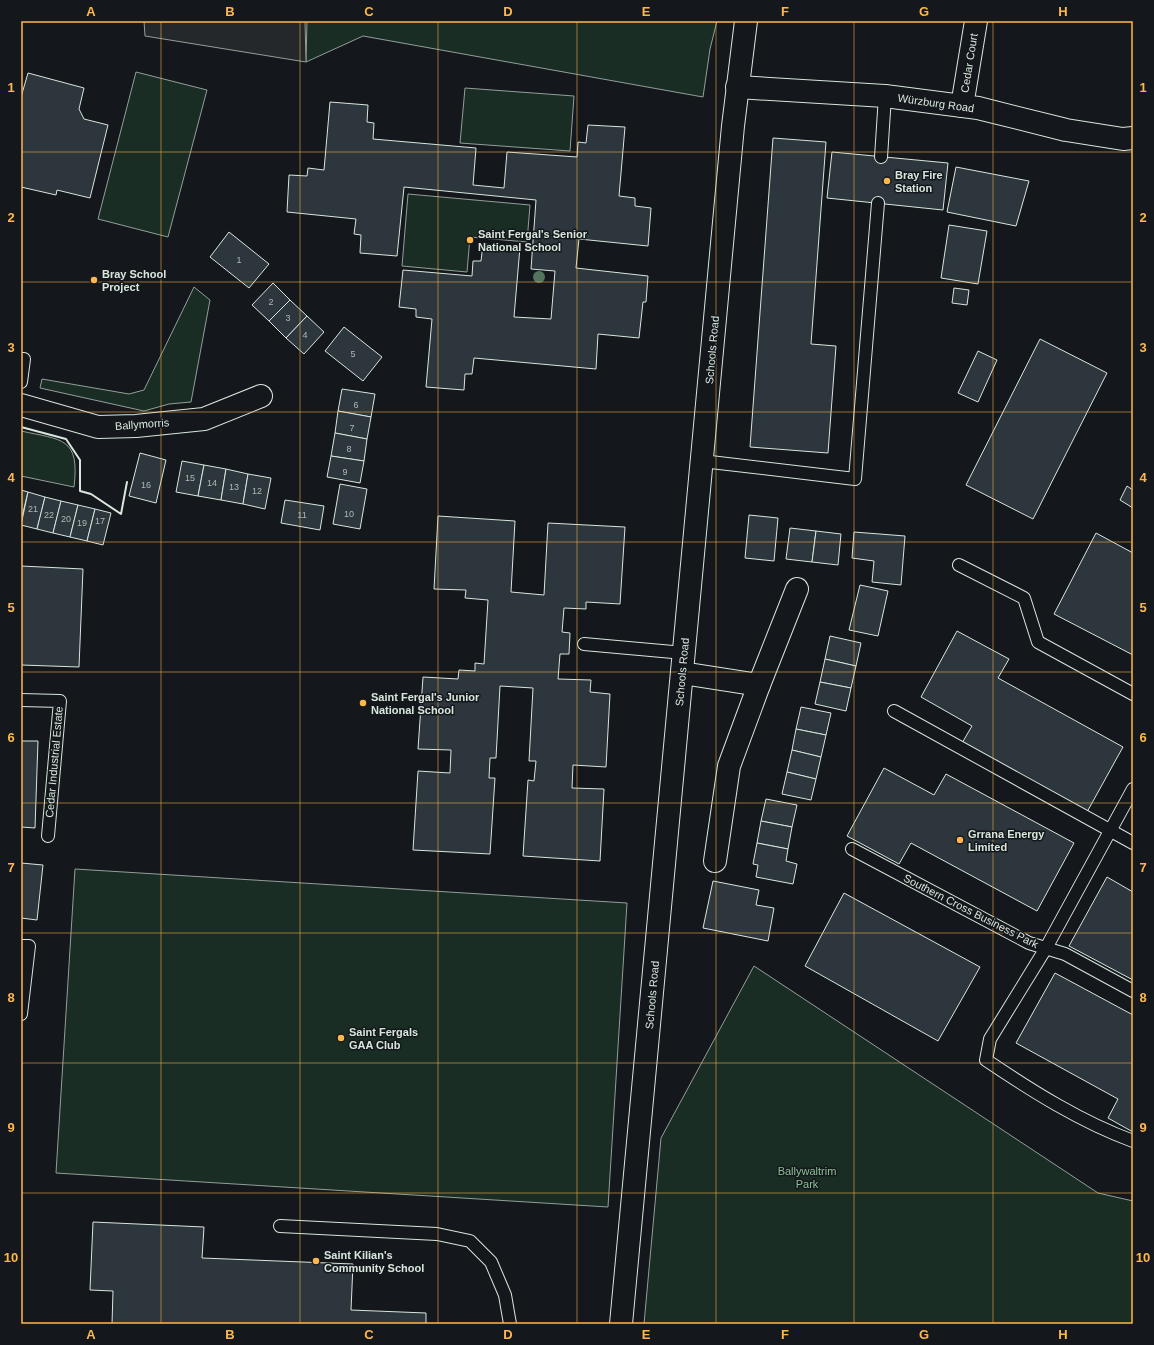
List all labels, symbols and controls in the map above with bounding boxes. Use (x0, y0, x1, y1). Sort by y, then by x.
text: A (86, 4, 96, 19)
text: B (225, 4, 235, 19)
text: C (364, 4, 374, 19)
text: D (503, 4, 513, 19)
text: E (642, 4, 651, 19)
text: F (781, 4, 789, 19)
text: G (919, 4, 929, 19)
text: H (1058, 4, 1068, 19)
street label: Cedar Court (958, 32, 980, 94)
text: 1 (7, 80, 15, 95)
text: 1 (1139, 80, 1147, 95)
street label: Würzburg Road (897, 92, 975, 114)
place label: Bray Fire Station (895, 169, 943, 194)
marker: Bray Fire Station (882, 176, 892, 186)
text: 2 (7, 210, 15, 225)
text: 2 (1139, 210, 1147, 225)
place label: Saint Fergal's Senior National School (478, 228, 588, 253)
marker: Saint Fergal's Senior National School (465, 235, 475, 245)
house number: 1 (236, 255, 242, 265)
place label: Bray School Project (102, 268, 166, 293)
marker: Bray School Project (89, 275, 99, 285)
house number: 2 (268, 297, 274, 307)
house number: 3 (285, 313, 291, 323)
street label: Schools Road (703, 315, 721, 385)
house number: 4 (302, 330, 308, 340)
text: 3 (7, 340, 15, 355)
text: 3 (1139, 340, 1147, 355)
house number: 5 (350, 349, 356, 359)
house number: 6 (353, 400, 359, 410)
street label: Ballymorris (114, 416, 170, 432)
house number: 7 (349, 423, 355, 433)
house number: 8 (346, 444, 352, 454)
house number: 9 (342, 467, 348, 477)
text: 4 (7, 470, 15, 485)
text: 4 (1139, 470, 1147, 485)
house number: 15 (185, 473, 195, 483)
house number: 14 (207, 478, 217, 488)
house number: 16 (141, 480, 151, 490)
house number: 13 (229, 482, 239, 492)
house number: 12 (252, 486, 262, 496)
house number: 21 (28, 504, 38, 514)
house number: 10 (344, 509, 354, 519)
house number: 22 (44, 510, 54, 520)
house number: 11 (297, 510, 307, 520)
house number: 20 (61, 514, 71, 524)
house number: 17 (95, 516, 105, 526)
house number: 19 (77, 518, 87, 528)
text: 5 (7, 600, 15, 615)
text: 5 (1139, 600, 1147, 615)
street label: Schools Road (673, 637, 691, 707)
place label: Saint Fergal's Junior National School (371, 691, 480, 716)
marker: Saint Fergal's Junior National School (358, 698, 368, 708)
street label: Cedar Industrial Estate (43, 706, 65, 818)
text: 6 (7, 730, 15, 745)
text: 6 (1139, 730, 1147, 745)
place label: Grrana Energy Limited (968, 828, 1045, 853)
marker: Grrana Energy Limited (955, 835, 965, 845)
text: 7 (7, 860, 15, 875)
text: 7 (1139, 860, 1147, 875)
street label: Southern Cross Business Park (902, 872, 1041, 951)
street label: Schools Road (643, 960, 661, 1030)
text: 8 (7, 990, 15, 1005)
text: 8 (1139, 990, 1147, 1005)
place label: Saint Fergals GAA Club (349, 1026, 418, 1051)
marker: Saint Fergals GAA Club (336, 1033, 346, 1043)
text: 9 (7, 1120, 15, 1135)
text: 9 (1139, 1120, 1147, 1135)
park label: Ballywaltrim Park (778, 1165, 836, 1190)
place label: Saint Kilian's Community School (324, 1249, 424, 1274)
text: 10 (4, 1250, 18, 1265)
text: 10 (1136, 1250, 1150, 1265)
marker: Saint Kilian's Community School (311, 1256, 321, 1266)
text: A (86, 1327, 96, 1342)
text: B (225, 1327, 235, 1342)
text: C (364, 1327, 374, 1342)
text: D (503, 1327, 513, 1342)
text: E (642, 1327, 651, 1342)
text: F (781, 1327, 789, 1342)
text: G (919, 1327, 929, 1342)
text: H (1058, 1327, 1068, 1342)

